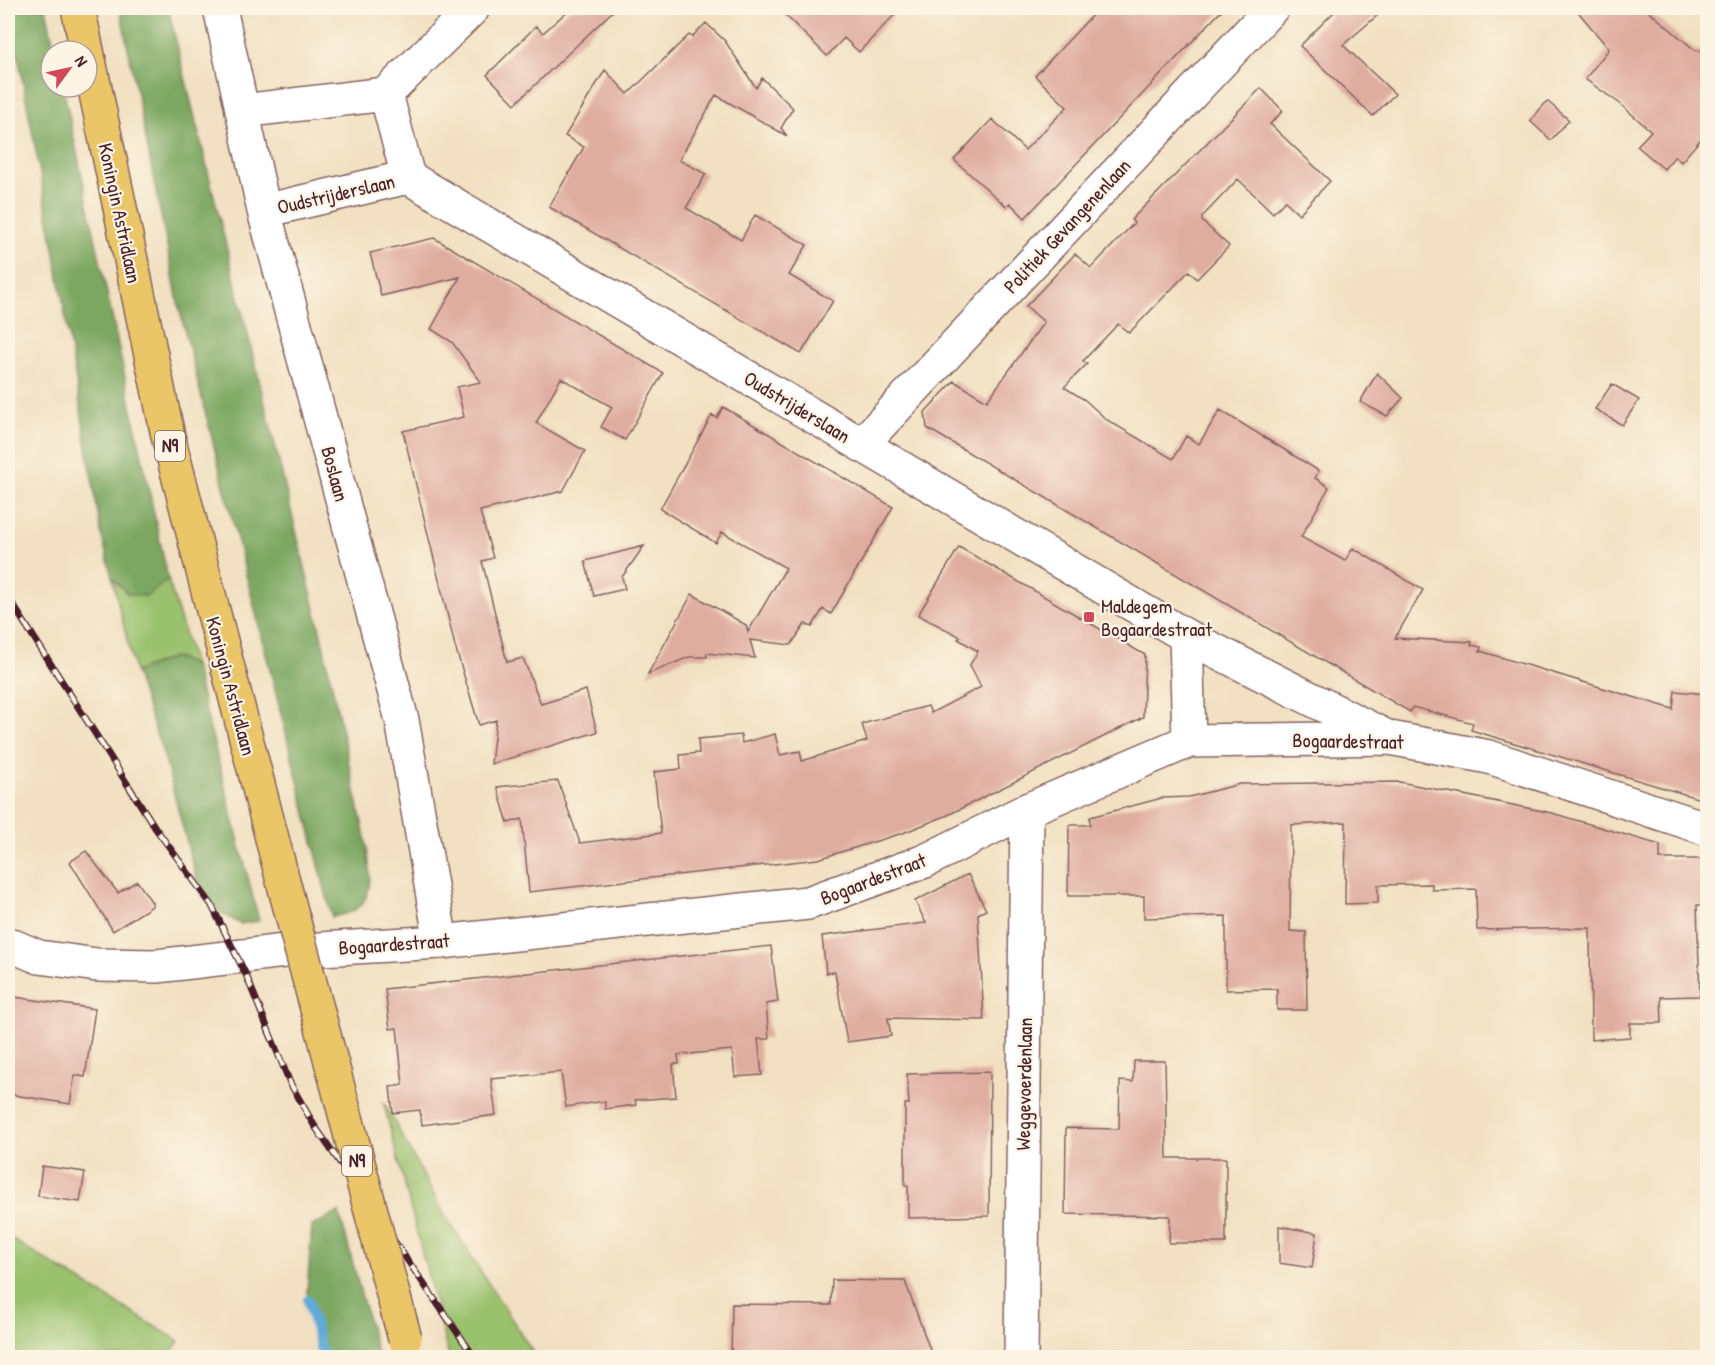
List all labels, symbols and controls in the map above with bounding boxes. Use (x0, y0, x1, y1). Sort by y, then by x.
north arrow (39, 39, 99, 99)
text: N (70, 51, 93, 71)
street label: Koningin Astridlaan (92, 140, 149, 285)
street label: Politiek Gevangenenlaan (997, 152, 1136, 299)
street label: Oudstrijderslaan (275, 167, 397, 220)
street label: Oudstrijderslaan (739, 364, 855, 449)
road number: N9 (155, 431, 185, 461)
street label: Boslaan (315, 443, 356, 504)
place label: Maldegem Bogaardestraat (1101, 592, 1213, 642)
marker: Maldegem Bogaardestraat (1082, 610, 1096, 624)
street label: Koningin Astridlaan (200, 614, 263, 758)
street label: Bogaardestraat (1292, 726, 1405, 755)
street label: Bogaardestraat (816, 846, 931, 911)
street label: Bogaardestraat (338, 926, 451, 961)
street label: Weggevoerdenlaan (1009, 1017, 1038, 1151)
road number: N9 (342, 1146, 372, 1176)

